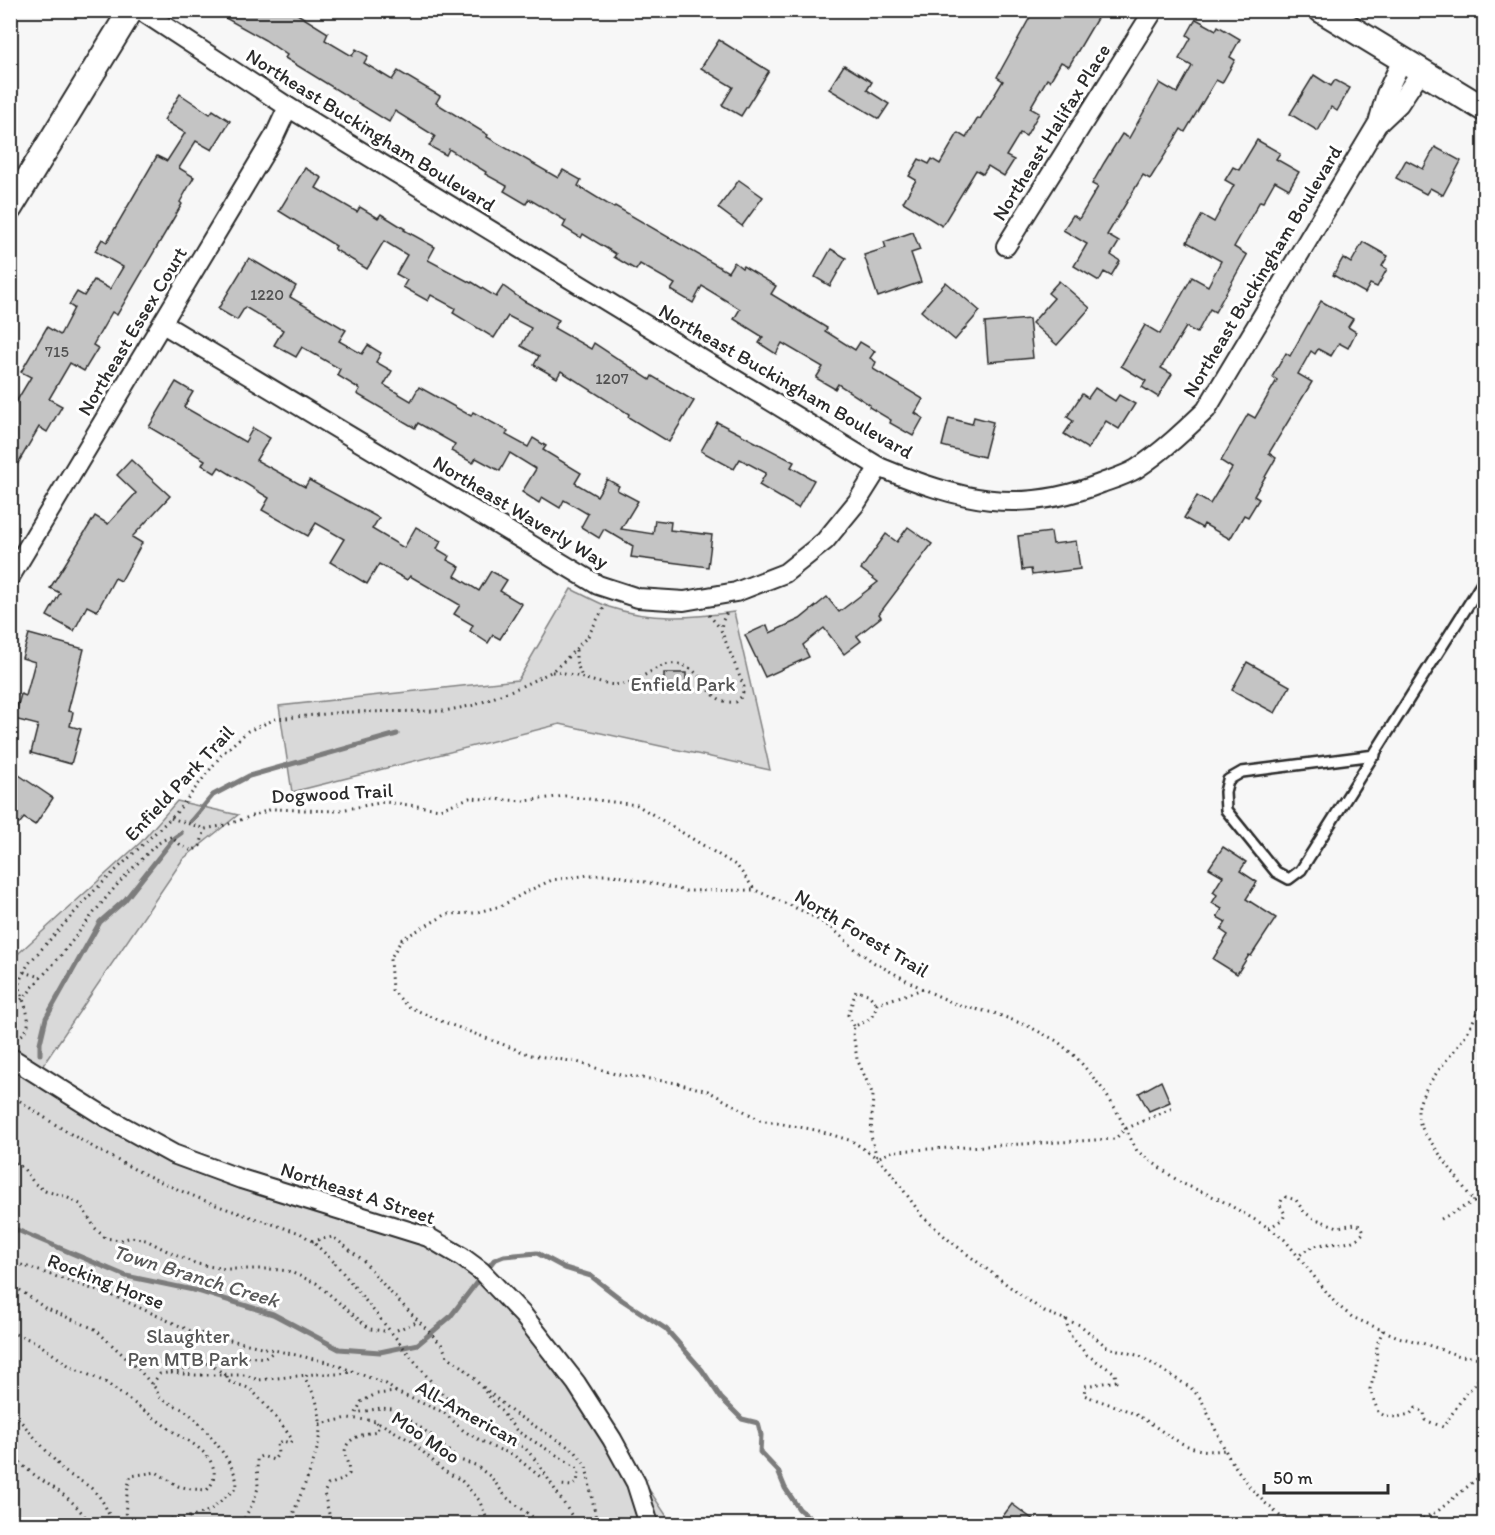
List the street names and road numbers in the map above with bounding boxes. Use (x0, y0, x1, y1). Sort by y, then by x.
street label: Northeast Halifax Place (987, 39, 1115, 225)
street label: Northeast Buckingham Boulevard (242, 43, 500, 217)
street label: Northeast Buckingham Boulevard (1177, 141, 1347, 401)
street label: Northeast Essex Court (72, 242, 192, 420)
street label: Northeast Buckingham Boulevard (655, 298, 917, 464)
street label: Northeast Waverly Way (429, 450, 614, 574)
street label: Enfield Park Trail (119, 720, 239, 846)
street label: Dogwood Trail (270, 778, 394, 808)
street label: North Forest Trail (791, 884, 934, 983)
street label: Northeast A Street (278, 1157, 439, 1229)
street label: Rocking Horse (44, 1248, 168, 1314)
street label: All-American (412, 1375, 524, 1451)
street label: Moo Moo (387, 1405, 465, 1469)

